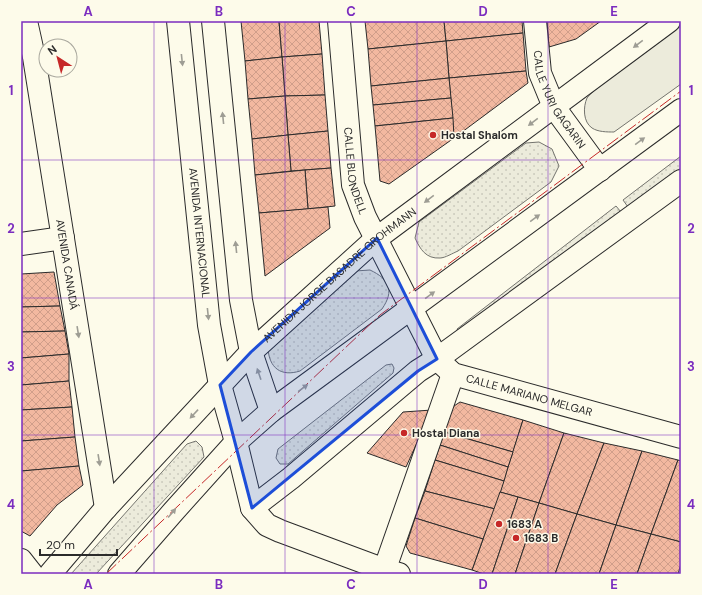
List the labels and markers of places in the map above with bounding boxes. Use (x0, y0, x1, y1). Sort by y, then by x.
place label: Hostal Shalom (441, 128, 518, 142)
marker: Hostal Shalom (428, 130, 438, 140)
place label: Hostal Diana (412, 426, 479, 440)
marker: Hostal Diana (399, 428, 409, 438)
place label: 1683 A (507, 517, 542, 531)
marker: 1683 A (494, 519, 504, 529)
place label: 1683 B (524, 531, 558, 545)
marker: 1683 B (511, 533, 521, 543)

